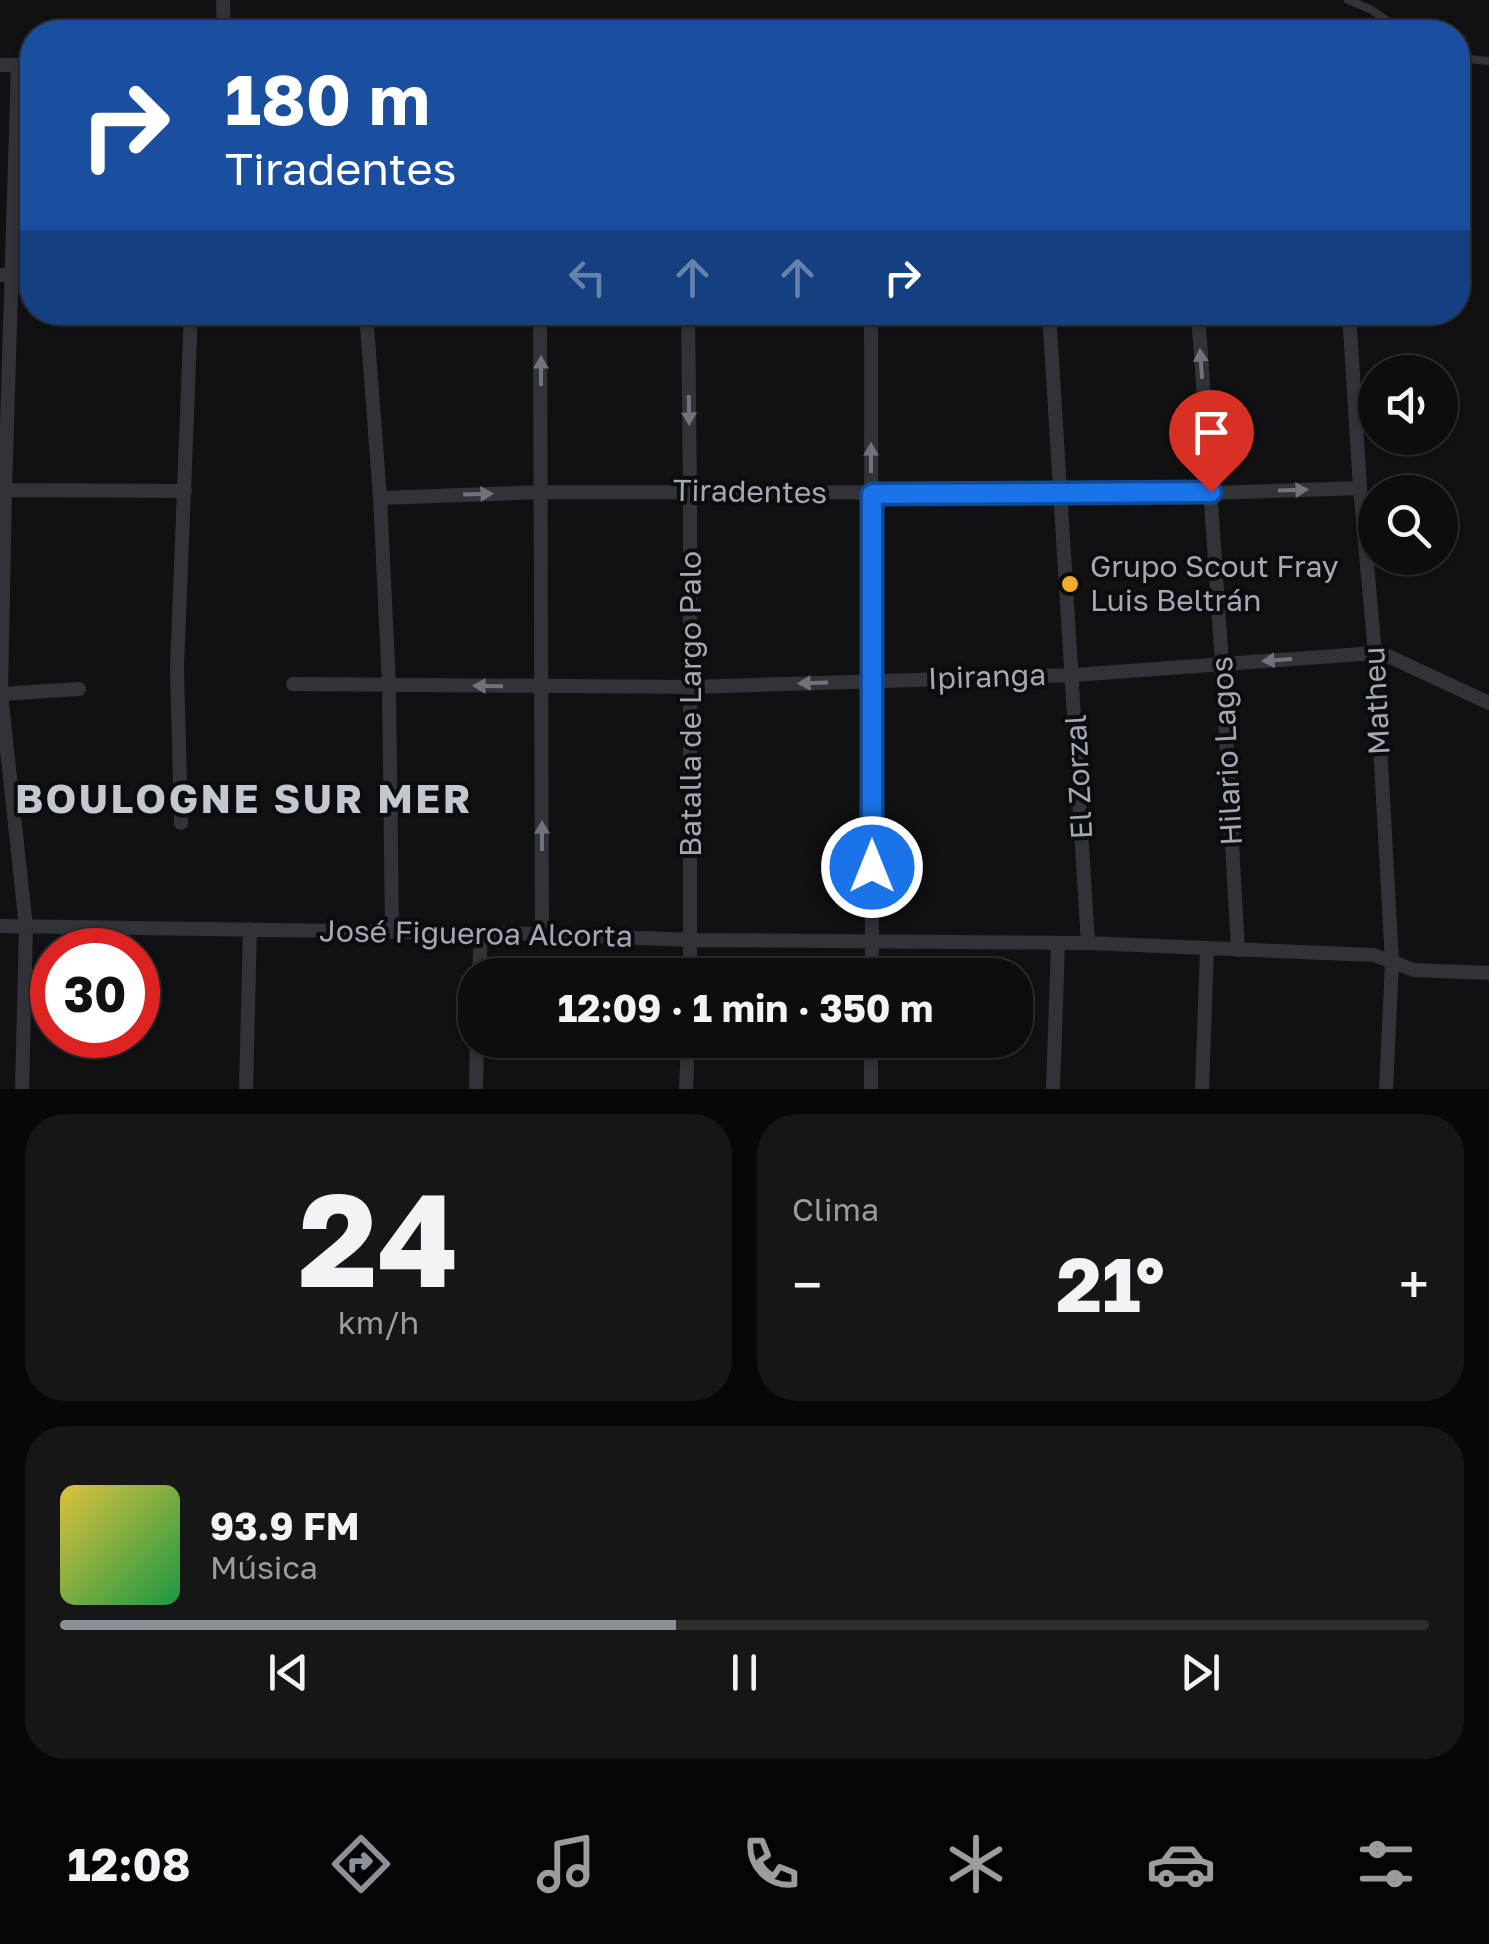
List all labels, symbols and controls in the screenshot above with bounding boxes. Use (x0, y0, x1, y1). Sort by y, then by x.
text: 180 m (225, 56, 430, 140)
icon: right (60, 60, 190, 190)
text: Tiradentes (225, 141, 456, 195)
icon: left (560, 250, 615, 305)
icon: ahead (665, 250, 720, 305)
icon: ahead (770, 250, 825, 305)
icon: right (875, 250, 930, 305)
one-way arrow (1193, 347, 1209, 379)
one-way arrow (533, 355, 549, 387)
map controls (1358, 355, 1458, 575)
button: sound (1358, 355, 1458, 455)
pin (1169, 390, 1254, 493)
one-way arrow (681, 394, 697, 426)
icon: arrive (1184, 405, 1239, 460)
one-way arrow (863, 441, 879, 473)
street label: Tiradentes (673, 472, 827, 510)
button: search (1358, 475, 1458, 575)
one-way arrow (1277, 481, 1309, 497)
one-way arrow (462, 486, 494, 502)
place label: Grupo Scout Fray Luis Beltrán (1090, 548, 1339, 618)
street label: Batalla de Largo Palo (672, 551, 708, 857)
marker: Grupo Scout Fray Luis Beltrán (1059, 573, 1081, 595)
street label: Matheu (1355, 646, 1397, 756)
one-way arrow (1261, 652, 1293, 668)
street label: Ipiranga (927, 656, 1047, 696)
street label: Hilario Lagos (1203, 656, 1249, 847)
one-way arrow (797, 675, 829, 691)
one-way arrow (472, 678, 504, 694)
street label: El Zorzal (1057, 714, 1099, 840)
district label: BOULOGNE SUR MER (15, 774, 473, 822)
position arrow (820, 815, 924, 919)
one-way arrow (534, 820, 550, 852)
street label: José Figueroa Alcorta (319, 912, 633, 954)
speed limit sign: 30 (30, 928, 160, 1058)
text: 12:09 · 1 min · 350 m (558, 985, 933, 1030)
text: 24 (298, 1160, 459, 1316)
text: Clima (792, 1190, 879, 1228)
text: 21° (1056, 1238, 1165, 1329)
text: − (792, 1251, 822, 1317)
text: + (1399, 1251, 1429, 1317)
text: km/h (338, 1303, 419, 1341)
text: 93.9 FM (210, 1503, 360, 1548)
text: Música (210, 1548, 318, 1586)
icon: previous (261, 1645, 316, 1700)
icon: pause (717, 1645, 772, 1700)
icon: next (1173, 1645, 1228, 1700)
icon: directions (326, 1829, 396, 1899)
icon: music (531, 1829, 601, 1899)
icon: phone (736, 1829, 806, 1899)
icon: climate (941, 1829, 1011, 1899)
icon: car (1146, 1829, 1216, 1899)
icon: filters (1351, 1829, 1421, 1899)
text: 12:08 (68, 1837, 191, 1891)

